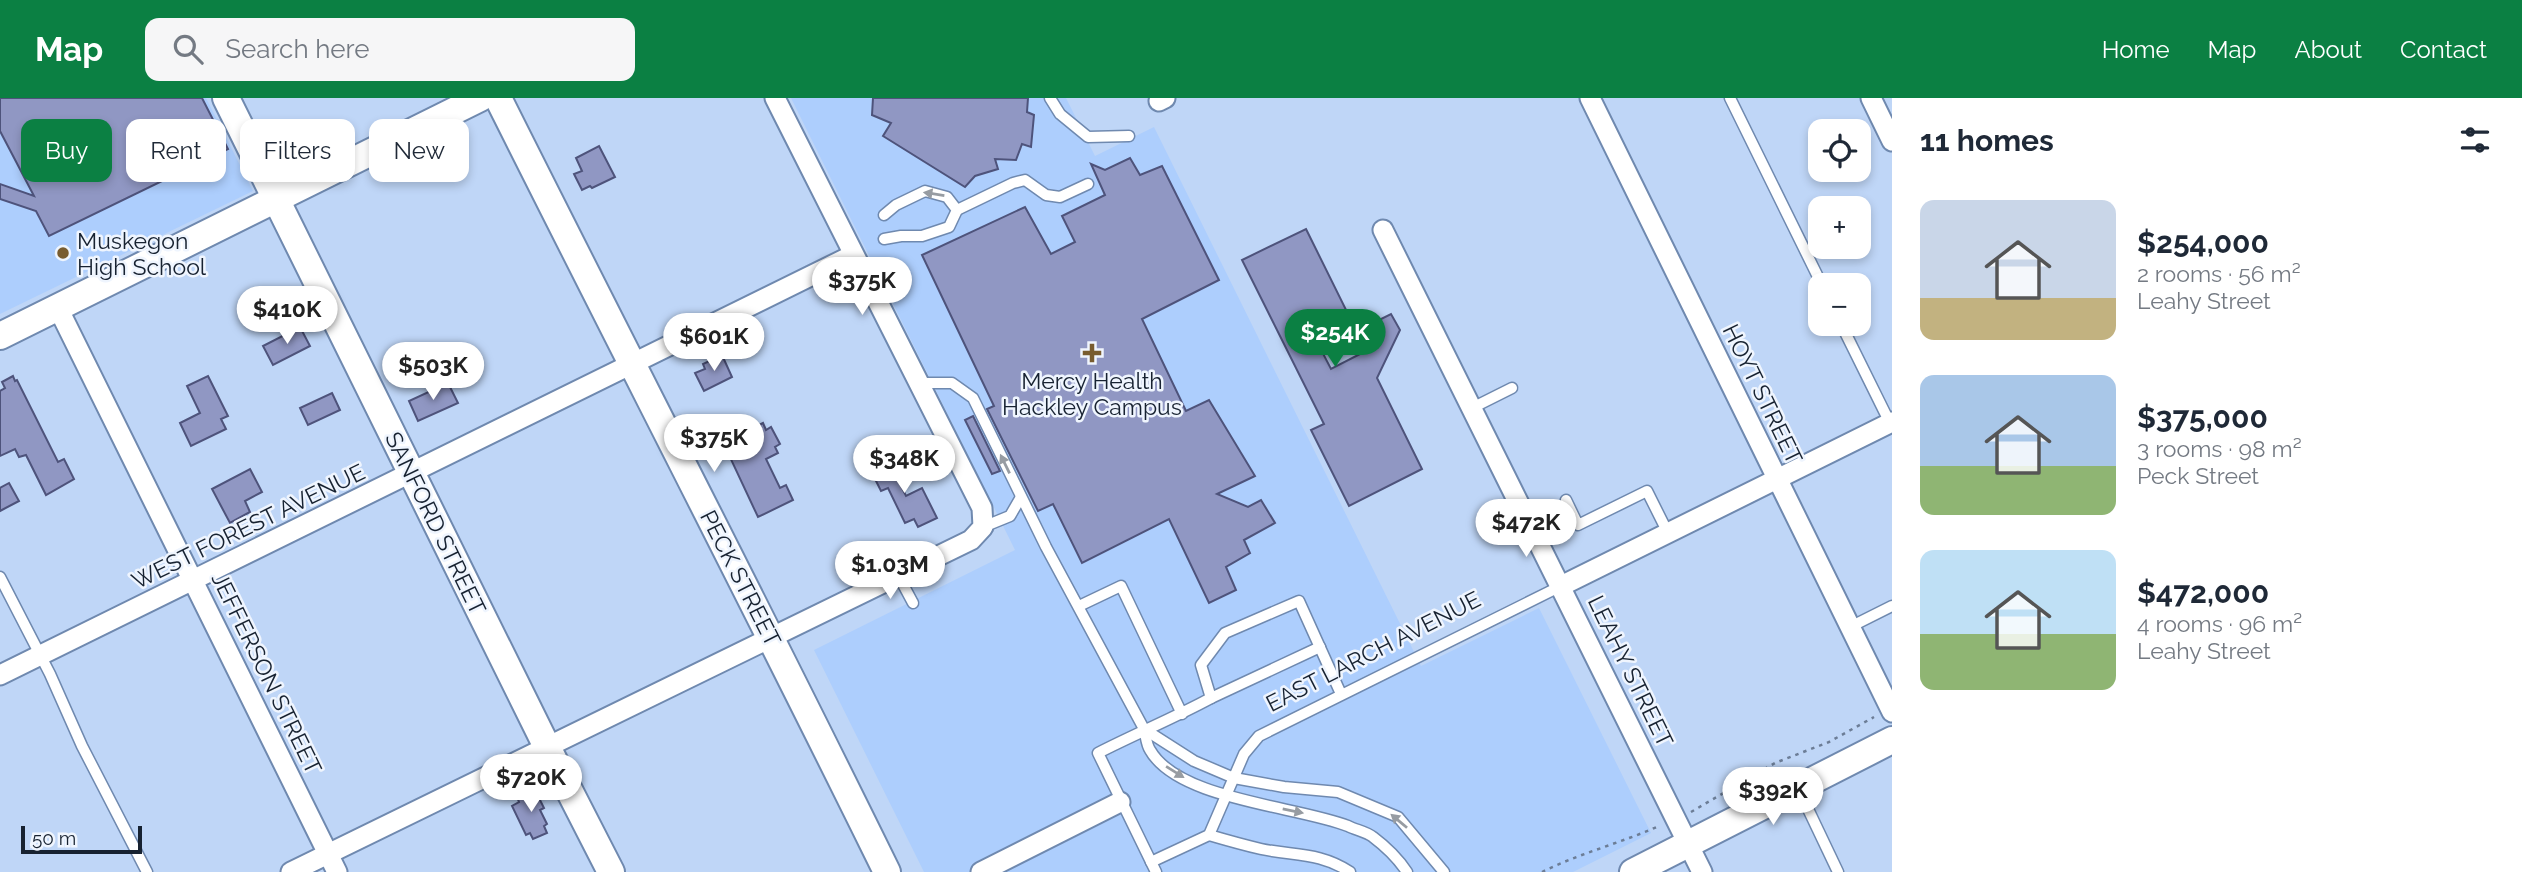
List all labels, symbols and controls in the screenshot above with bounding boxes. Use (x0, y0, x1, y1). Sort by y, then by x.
search box (145, 18, 635, 81)
text: Map (35, 30, 103, 69)
icon: search (169, 30, 207, 68)
text: Search here (225, 34, 370, 64)
text: Home (2102, 35, 2170, 64)
text: Map (2208, 35, 2256, 64)
text: About (2294, 35, 2362, 64)
text: Contact (2400, 35, 2487, 64)
chip: Buy (21, 119, 112, 182)
chip: Rent (126, 119, 226, 182)
chip: Filters (240, 119, 355, 182)
chip: New (369, 119, 469, 182)
map controls (1808, 119, 1871, 336)
button: locate (1808, 119, 1871, 182)
icon: filters (2456, 121, 2494, 159)
text: 11 homes (1920, 123, 2054, 158)
one-way arrow (922, 189, 944, 200)
button: + (1808, 196, 1871, 259)
text: $254,000 (2137, 225, 2269, 260)
place label: Muskegon High School (77, 227, 207, 280)
icon: home (1976, 228, 2060, 312)
marker: Muskegon High School (55, 245, 71, 261)
pin: $375K (813, 258, 911, 317)
text: 2 rooms · 56 m² (2137, 260, 2301, 287)
text: $375K (828, 266, 896, 293)
button: − (1808, 273, 1871, 336)
pin: $410K (238, 286, 336, 346)
text: Leahy Street (2137, 287, 2271, 314)
text: $410K (253, 295, 321, 322)
pin: $254K (1286, 310, 1384, 369)
pin: $601K (665, 314, 763, 373)
text: $254K (1301, 318, 1369, 345)
street label: HOYT STREET (1717, 320, 1809, 468)
text: $601K (679, 322, 749, 349)
pin: $503K (384, 342, 482, 402)
marker: Mercy Health Hackley Campus (1082, 343, 1102, 363)
text: $503K (398, 351, 468, 378)
place label: Mercy Health Hackley Campus (1002, 367, 1182, 420)
text: $375,000 (2137, 400, 2268, 435)
icon: home (1976, 403, 2060, 487)
pin: $375K (665, 414, 763, 474)
text: $375K (680, 423, 748, 450)
street label: SANFORD STREET (380, 427, 492, 619)
text: 3 rooms · 98 m² (2137, 435, 2302, 462)
pin: $348K (855, 436, 953, 495)
text: $348K (869, 444, 939, 471)
one-way arrow (1000, 454, 1011, 474)
street label: WEST FOREST AVENUE (127, 458, 369, 594)
text: Peck Street (2137, 462, 2259, 489)
pin: $472K (1477, 500, 1575, 559)
street label: PECK STREET (695, 505, 787, 651)
text: $472K (1492, 508, 1560, 535)
pin: $1.03M (833, 542, 947, 601)
text: $1.03M (851, 550, 929, 577)
street label: JEFFERSON STREET (206, 568, 328, 778)
text: $472,000 (2137, 575, 2269, 610)
icon: home (1976, 578, 2060, 662)
street label: EAST LARCH AVENUE (1261, 585, 1485, 717)
street label: LEAHY STREET (1583, 591, 1679, 751)
text: 4 rooms · 96 m² (2137, 610, 2302, 637)
text: Leahy Street (2137, 637, 2271, 664)
pin: $720K (482, 754, 580, 814)
text: $720K (496, 763, 566, 790)
one-way arrow (1166, 766, 1185, 779)
pin: $392K (1724, 768, 1822, 827)
text: $392K (1738, 776, 1808, 803)
one-way arrow (1282, 806, 1304, 817)
one-way arrow (1390, 814, 1408, 829)
scale bar (21, 823, 142, 855)
text: 50 m (32, 827, 76, 849)

